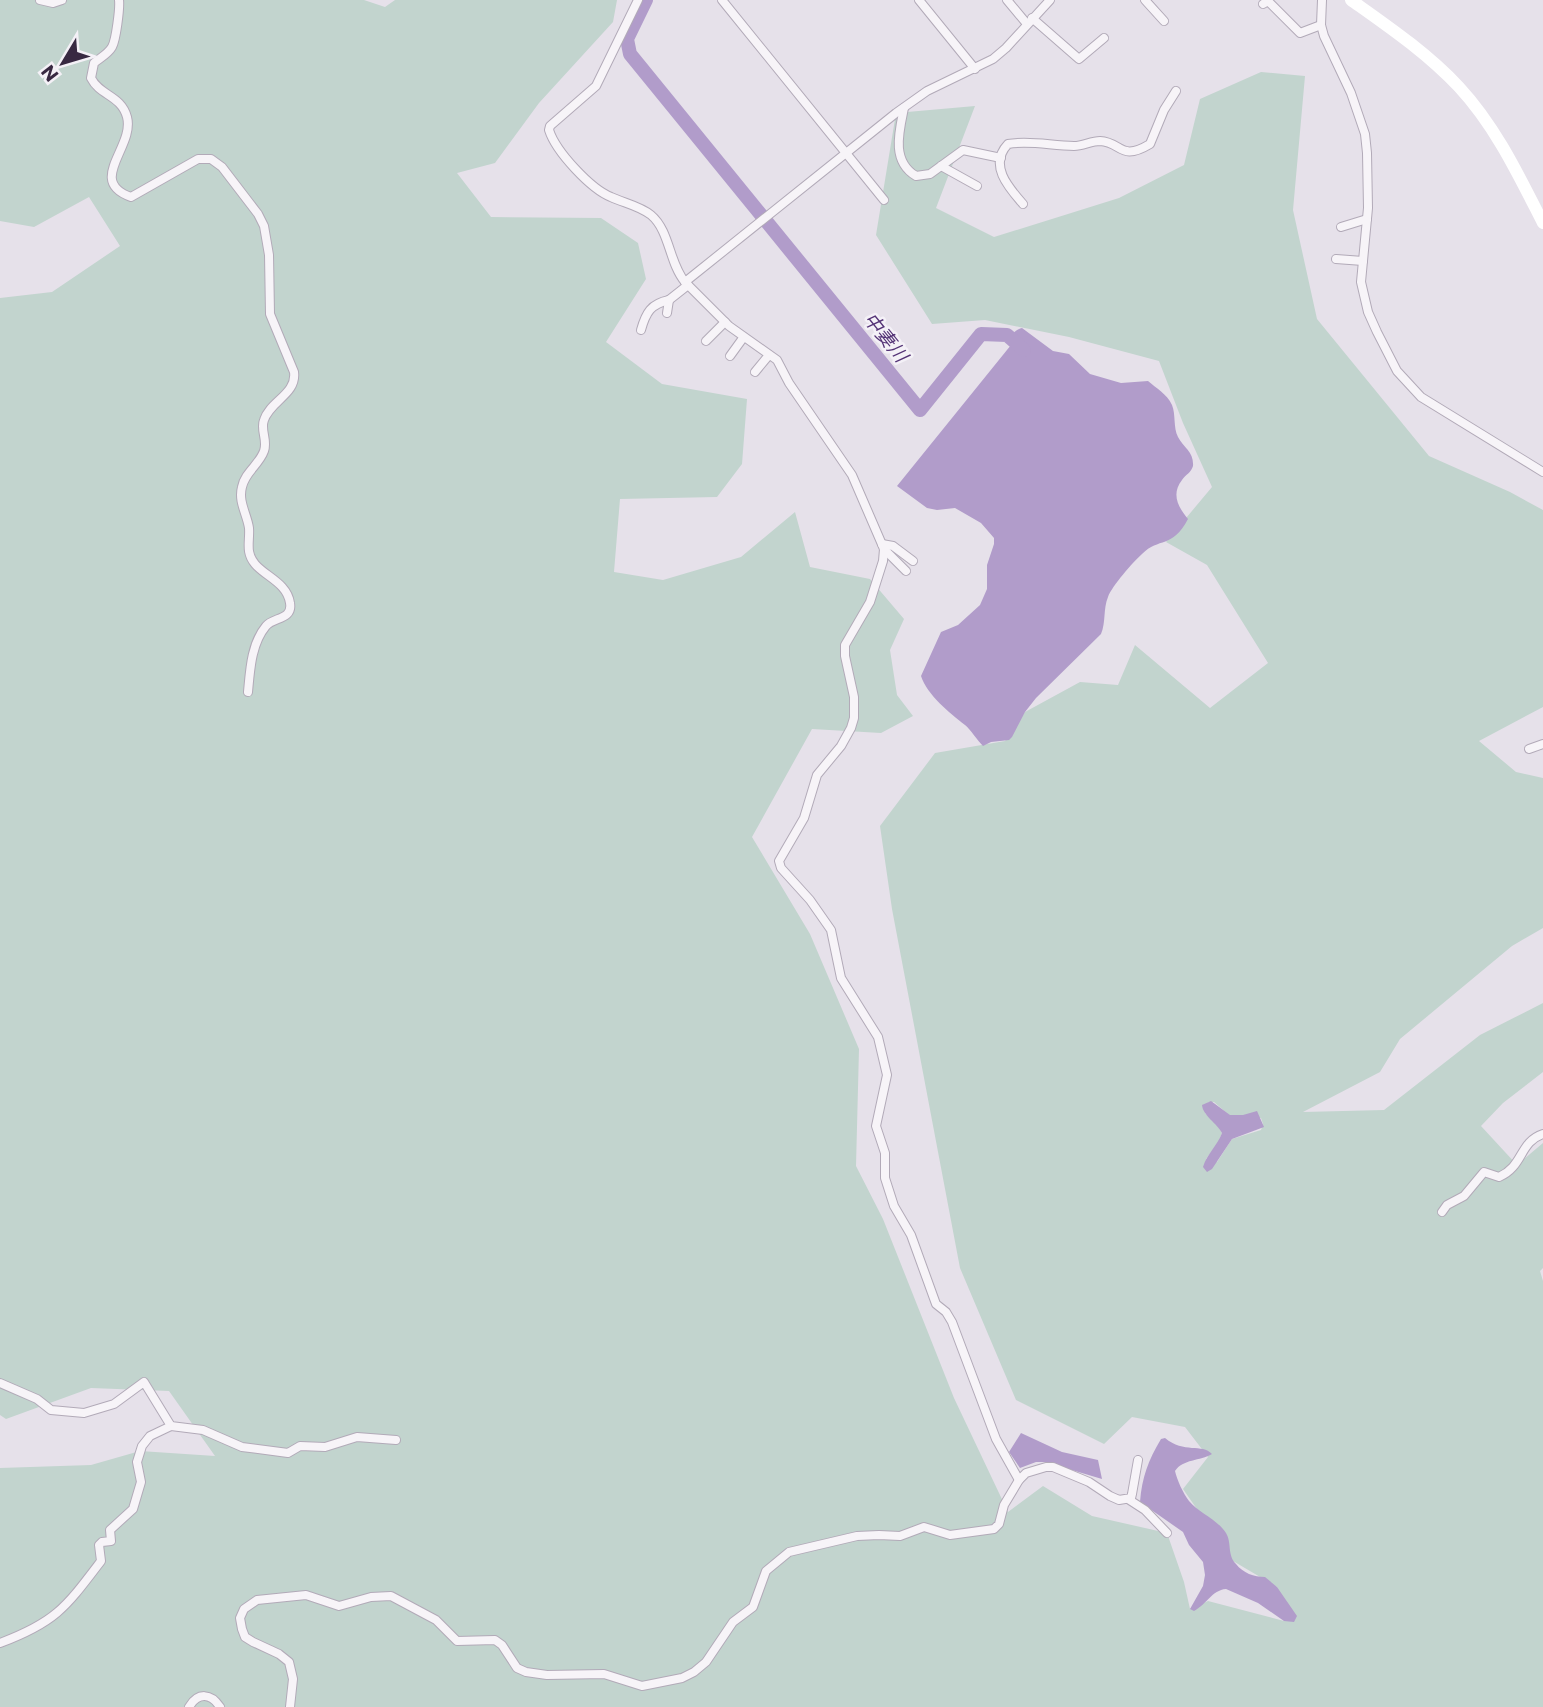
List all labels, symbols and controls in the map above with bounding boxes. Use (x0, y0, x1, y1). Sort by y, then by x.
north arrow (28, 28, 98, 98)
text: N (36, 61, 63, 86)
water label: 中妻川 (860, 307, 915, 368)

